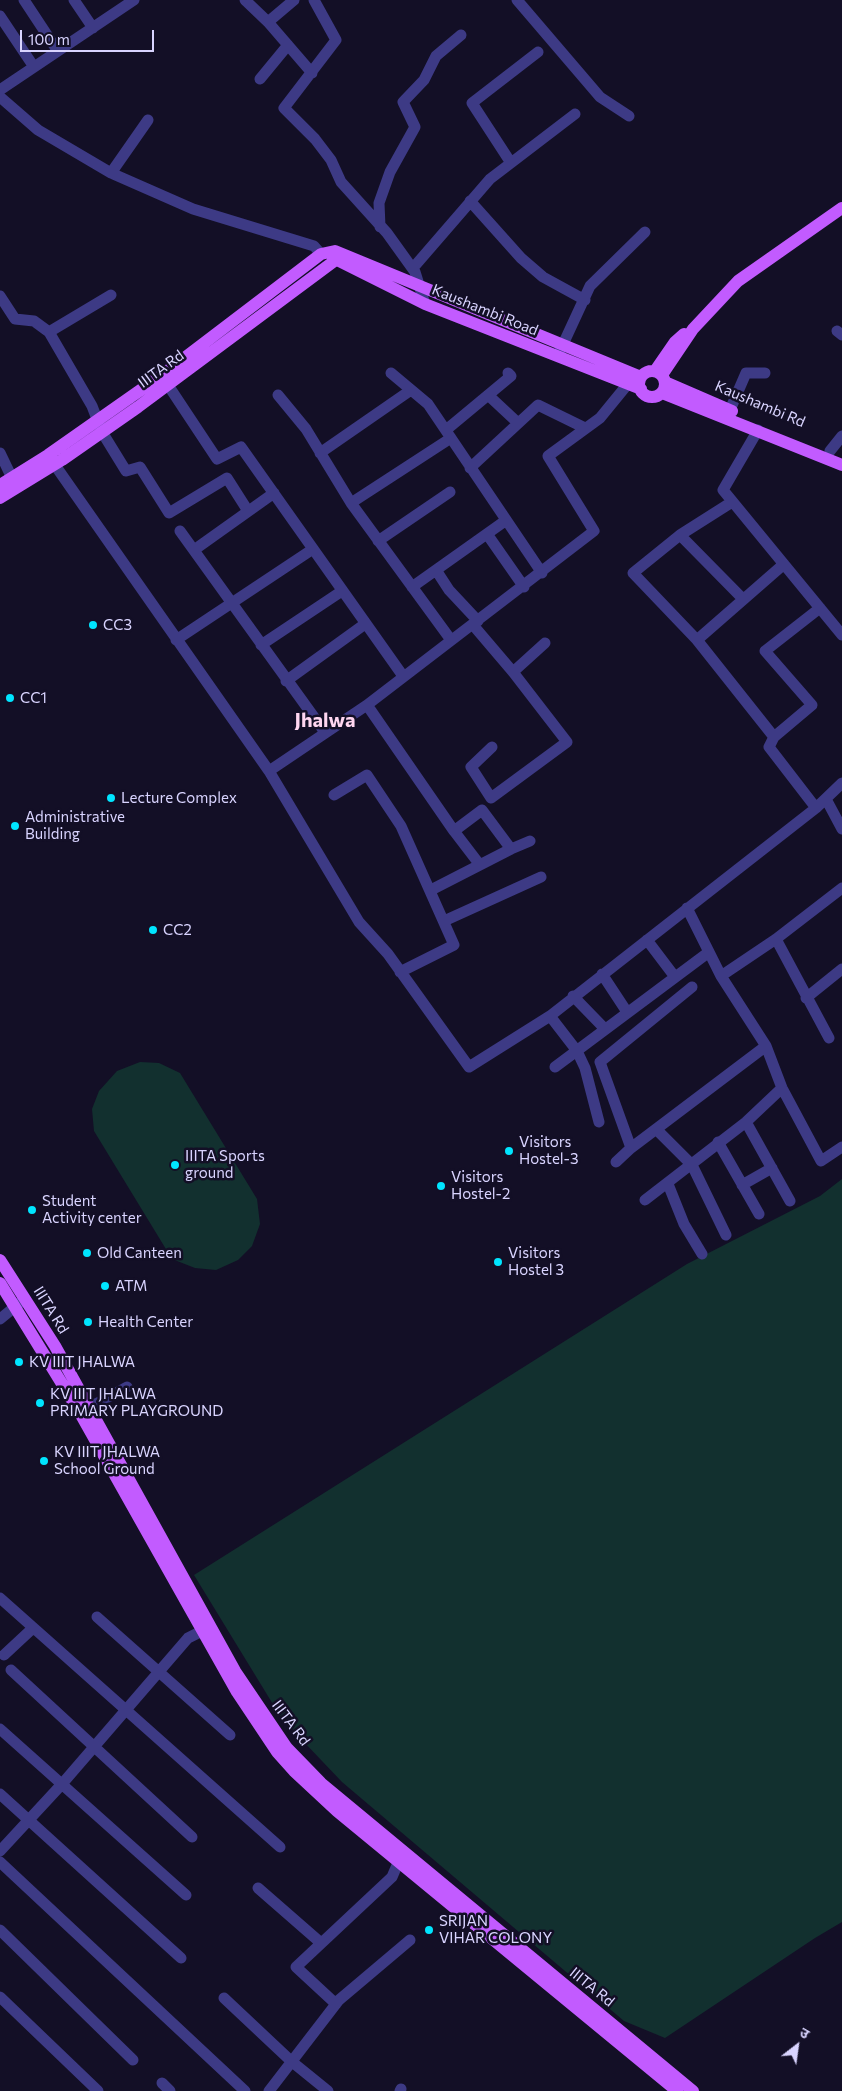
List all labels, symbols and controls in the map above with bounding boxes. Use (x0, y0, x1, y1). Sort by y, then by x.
scale bar (22, 20, 156, 52)
text: 100 m (28, 30, 70, 48)
street label: Kaushambi Road (429, 280, 541, 340)
street label: IIITA Rd (135, 346, 187, 392)
street label: Kaushambi Rd (712, 377, 808, 431)
place label: CC3 (103, 616, 132, 634)
marker: CC3 (87, 619, 99, 631)
place label: CC1 (20, 689, 47, 707)
marker: CC1 (4, 692, 16, 704)
district label: Jhalwa (295, 708, 355, 732)
place label: Lecture Complex (121, 789, 237, 807)
marker: Lecture Complex (105, 792, 117, 804)
place label: Administrative Building (25, 808, 125, 843)
marker: Administrative Building (9, 820, 21, 832)
place label: CC2 (163, 921, 192, 939)
marker: CC2 (147, 924, 159, 936)
place label: Visitors Hostel-3 (519, 1133, 578, 1168)
marker: Visitors Hostel-3 (503, 1145, 515, 1157)
place label: IIITA Sports ground (185, 1147, 265, 1182)
marker: IIITA Sports ground (169, 1159, 181, 1171)
place label: Visitors Hostel-2 (451, 1168, 510, 1203)
marker: Visitors Hostel-2 (435, 1180, 447, 1192)
place label: Student Activity center (42, 1192, 142, 1227)
marker: Student Activity center (26, 1204, 38, 1216)
place label: Old Canteen (97, 1244, 182, 1262)
place label: Visitors Hostel 3 (508, 1244, 564, 1279)
marker: Old Canteen (81, 1247, 93, 1259)
marker: Visitors Hostel 3 (492, 1256, 504, 1268)
place label: ATM (115, 1277, 147, 1295)
marker: ATM (99, 1280, 111, 1292)
street label: IIITA Rd (30, 1283, 72, 1337)
place label: Health Center (98, 1313, 193, 1331)
marker: Health Center (82, 1316, 94, 1328)
place label: KV IIIT JHALWA (29, 1353, 135, 1371)
marker: KV IIIT JHALWA (13, 1356, 25, 1368)
place label: KV IIIT JHALWA PRIMARY PLAYGROUND (50, 1385, 223, 1420)
marker: KV IIIT JHALWA PRIMARY PLAYGROUND (34, 1397, 46, 1409)
place label: KV IIIT JHALWA School Ground (54, 1443, 160, 1478)
marker: KV IIIT JHALWA School Ground (38, 1455, 50, 1467)
street label: IIITA Rd (268, 1697, 314, 1749)
place label: SRIJAN VIHAR COLONY (439, 1912, 552, 1947)
marker: SRIJAN VIHAR COLONY (423, 1924, 435, 1936)
street label: IIITA Rd (566, 1964, 618, 2010)
north arrow (772, 2021, 822, 2071)
text: उ (797, 2023, 813, 2042)

